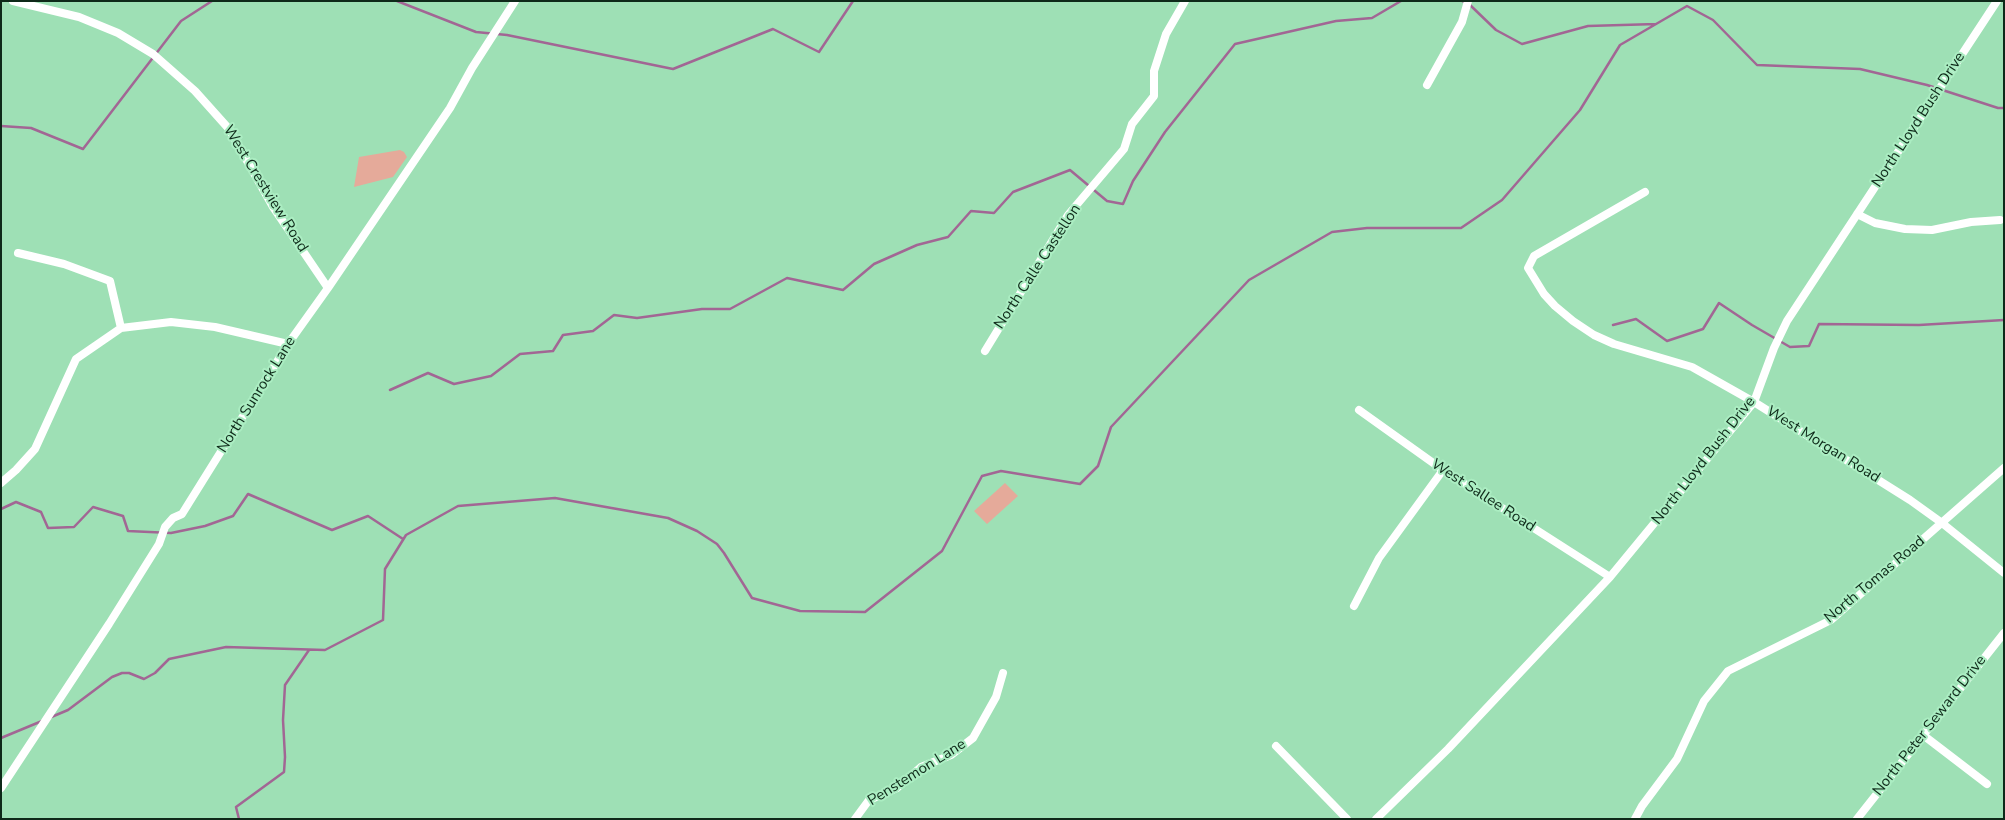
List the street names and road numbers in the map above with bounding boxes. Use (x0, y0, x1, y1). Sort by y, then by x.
street label: North Lloyd Bush Drive (1869, 49, 1969, 191)
street label: West Crestview Road (219, 122, 311, 256)
street label: North Calle Castellon (991, 201, 1085, 333)
street label: North Sunrock Lane (214, 334, 300, 456)
street label: North Lloyd Bush Drive (1648, 393, 1760, 529)
street label: West Morgan Road (1763, 403, 1883, 487)
street label: West Sallee Road (1428, 456, 1538, 536)
street label: North Tomas Road (1821, 533, 1929, 627)
street label: North Peter Seward Drive (1870, 652, 1990, 800)
street label: Penstemon Lane (865, 736, 969, 810)

